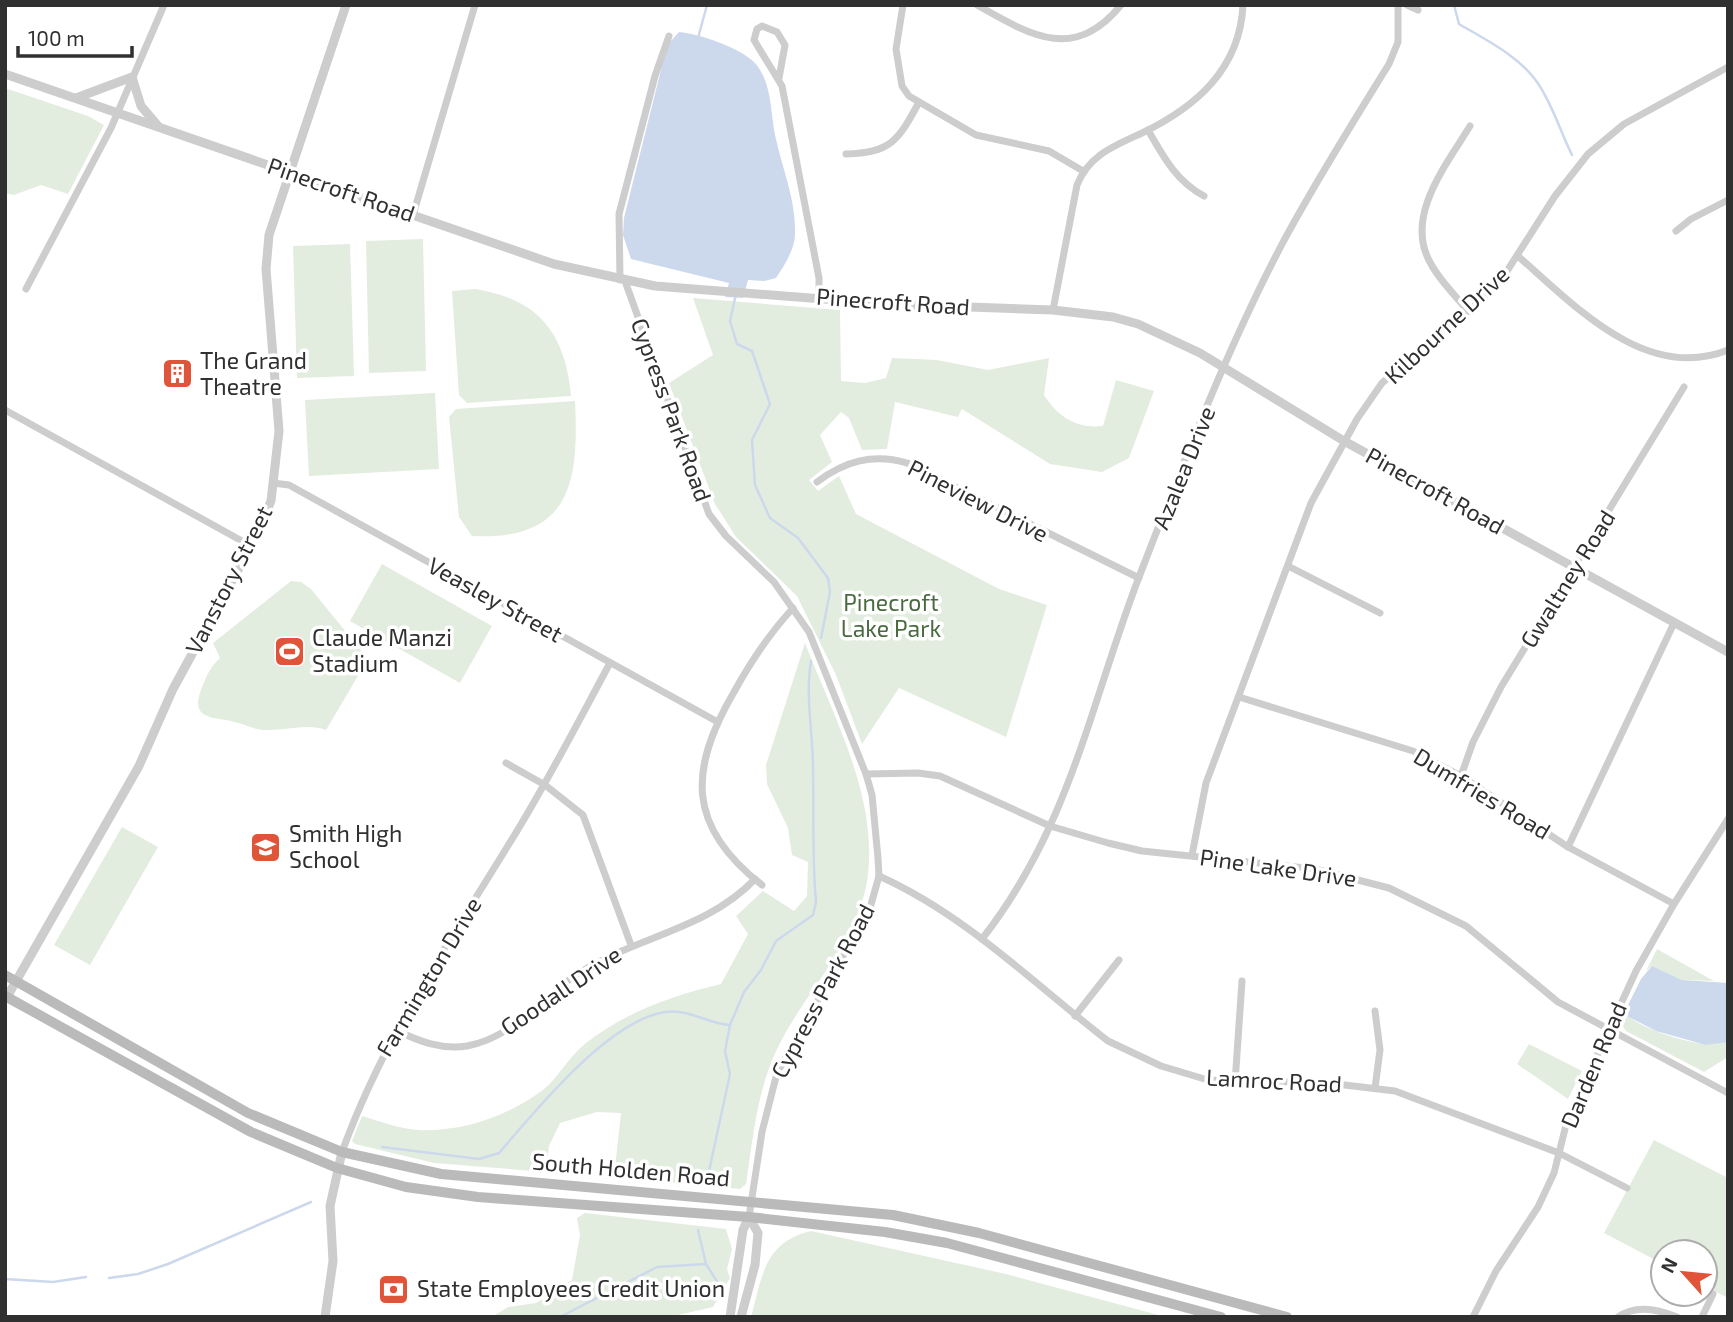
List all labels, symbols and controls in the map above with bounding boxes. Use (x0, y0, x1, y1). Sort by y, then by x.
scale bar (18, 14, 131, 58)
text: 100 m (28, 25, 85, 50)
street label: Pinecroft Road (264, 151, 419, 227)
street label: Kilbourne Drive (1378, 259, 1514, 389)
street label: Pinecroft Road (815, 282, 971, 320)
street label: Cypress Park Road (626, 314, 718, 505)
place label: The Grand Theatre (200, 346, 307, 400)
building icon: The Grand Theatre (160, 357, 194, 391)
street label: Azalea Drive (1146, 402, 1220, 533)
street label: Pinecroft Road (1361, 441, 1510, 540)
street label: Pineview Drive (904, 453, 1053, 547)
street label: Vanstory Street (179, 500, 278, 658)
street label: Gwaltney Road (1514, 505, 1621, 652)
street label: Veasley Street (423, 551, 568, 648)
park label: Pinecroft Lake Park (841, 588, 941, 642)
place label: Claude Manzi Stadium (312, 623, 452, 677)
sports icon: Claude Manzi Stadium (272, 634, 306, 668)
street label: Dumfries Road (1409, 741, 1556, 845)
place label: Smith High School (289, 819, 402, 873)
school or university icon: Smith High School (249, 830, 283, 864)
street label: Pine Lake Drive (1198, 842, 1358, 892)
street label: Farmington Drive (370, 892, 487, 1061)
street label: Cypress Park Road (764, 899, 880, 1082)
street label: Goodall Drive (495, 940, 626, 1041)
street label: Darden Road (1554, 998, 1632, 1132)
street label: Lamroc Road (1205, 1062, 1343, 1098)
street label: South Holden Road (531, 1146, 731, 1192)
north arrow (1649, 1238, 1719, 1308)
text: N (1655, 1254, 1682, 1276)
bank icon: State Employees Credit Union (377, 1272, 411, 1306)
place label: State Employees Credit Union (417, 1274, 725, 1302)

